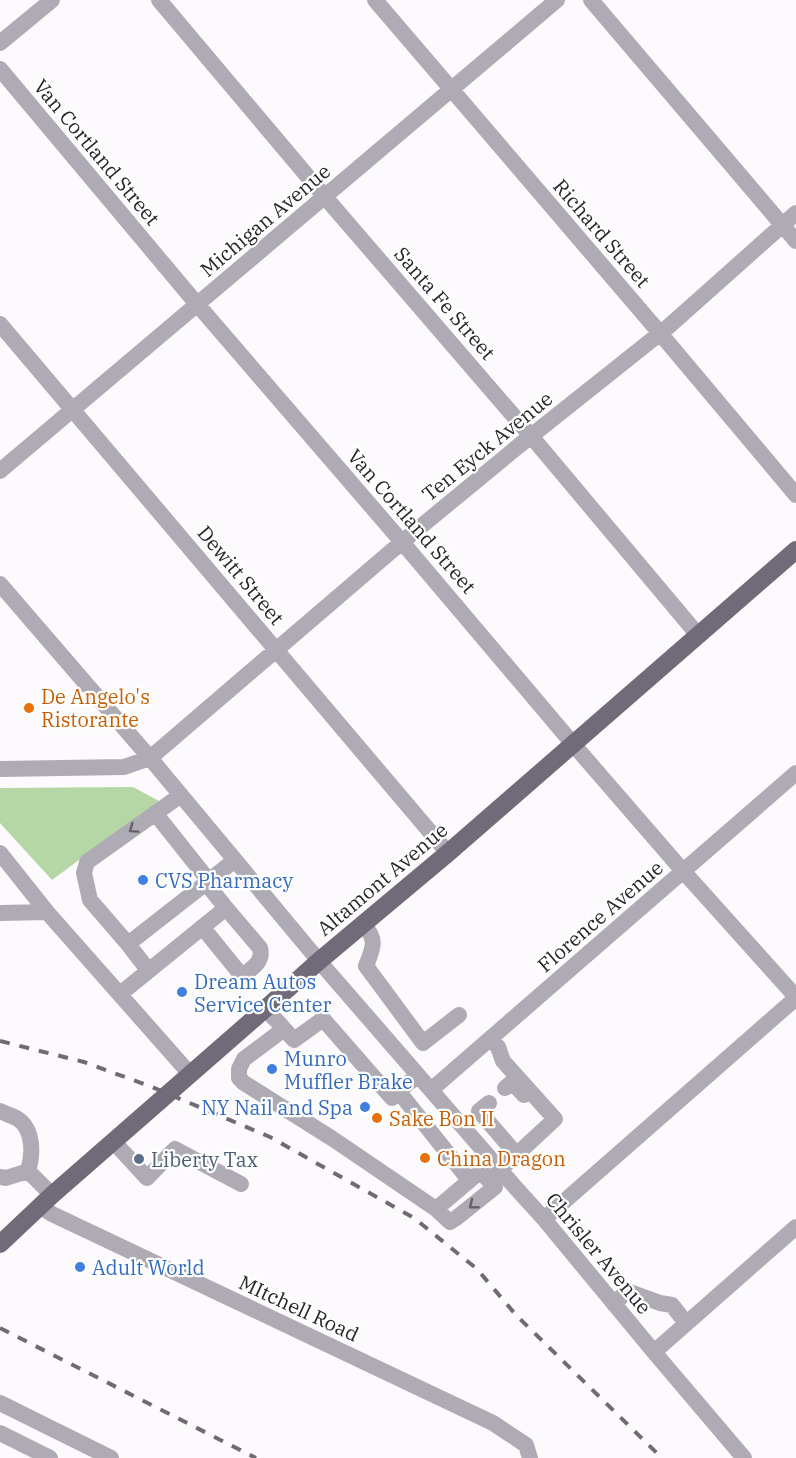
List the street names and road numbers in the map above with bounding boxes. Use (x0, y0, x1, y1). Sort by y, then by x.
street label: Van Cortland Street (28, 73, 166, 231)
street label: Michigan Avenue (194, 157, 336, 283)
street label: Richard Street (547, 173, 657, 293)
street label: Santa Fe Street (388, 241, 502, 365)
street label: Ten Eyck Avenue (416, 385, 558, 507)
street label: Van Cortland Street (342, 443, 482, 599)
street label: Dewitt Street (192, 520, 290, 630)
street label: Altamont Avenue (311, 816, 453, 942)
street label: Florence Avenue (532, 854, 668, 978)
street label: Chrisler Avenue (540, 1187, 658, 1319)
street label: MItchell Road (235, 1268, 363, 1348)

